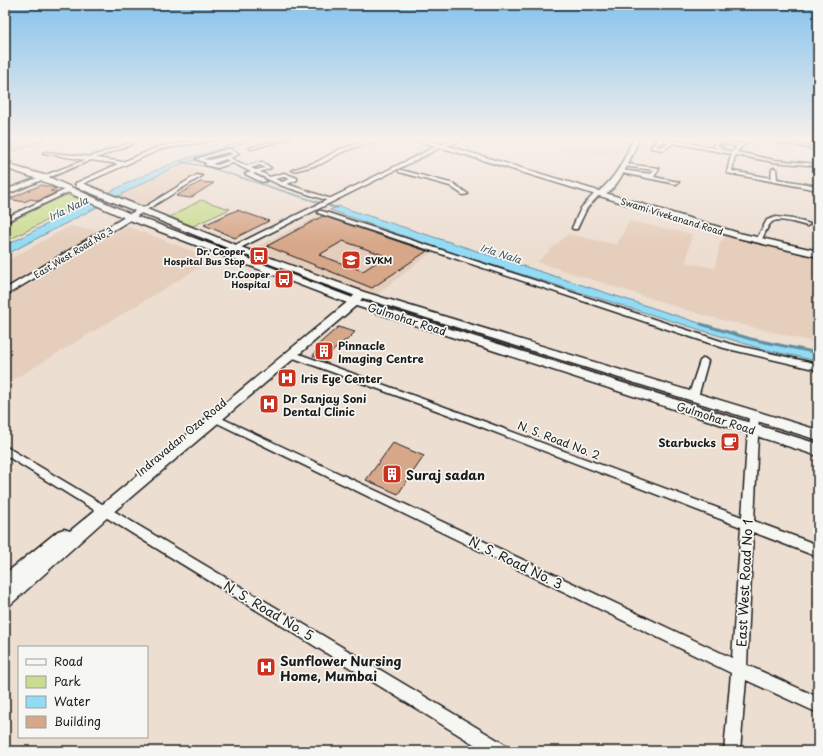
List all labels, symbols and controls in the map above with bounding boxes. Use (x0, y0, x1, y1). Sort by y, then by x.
water label: Irla Nala (46, 192, 91, 224)
street label: Swami Vivekanand Road (619, 194, 725, 238)
street label: East West Road No 3 (31, 223, 115, 281)
water label: Irla Nala (479, 239, 524, 267)
place label: Dr. Cooper Hospital Bus Stop (164, 244, 245, 268)
bus stop icon: Dr. Cooper Hospital Bus Stop (248, 245, 270, 267)
school or university icon: SVKM (340, 249, 362, 271)
place label: SVKM (365, 253, 392, 267)
place label: Dr.Cooper Hospital (224, 267, 270, 291)
bus stop icon: Dr.Cooper Hospital (273, 268, 295, 290)
street label: Gulmohar Road (365, 298, 449, 340)
place label: Pinnacle Imaging Centre (338, 337, 424, 367)
building icon: Pinnacle Imaging Centre (313, 340, 335, 362)
hospital icon: Iris Eye Center (276, 367, 298, 389)
place label: Iris Eye Center (301, 370, 382, 387)
place label: Dr Sanjay Soni Dental Clinic (283, 390, 367, 420)
hospital icon: Dr Sanjay Soni Dental Clinic (258, 393, 280, 415)
street label: Indravadan Oza Road (132, 394, 230, 480)
street label: Gulmohar Road (674, 397, 758, 439)
street label: N. S. Road No. 2 (515, 416, 603, 464)
cafe icon: Starbucks (719, 431, 741, 453)
place label: Starbucks (658, 434, 717, 451)
building icon: Suraj sadan (381, 463, 403, 485)
place label: Suraj sadan (406, 465, 485, 484)
street label: East West Road No 1 (731, 518, 757, 647)
street label: N. S. Road No. 3 (466, 531, 566, 593)
street label: N. S. Road No. 5 (220, 576, 318, 644)
legend (18, 646, 148, 738)
place label: Sunflower Nursing Home, Mumbai (280, 651, 401, 685)
text: Road (54, 652, 83, 670)
hospital icon: Sunflower Nursing Home, Mumbai (255, 656, 277, 678)
text: Park (54, 672, 81, 690)
text: Water (54, 692, 91, 710)
text: Building (54, 712, 101, 730)

